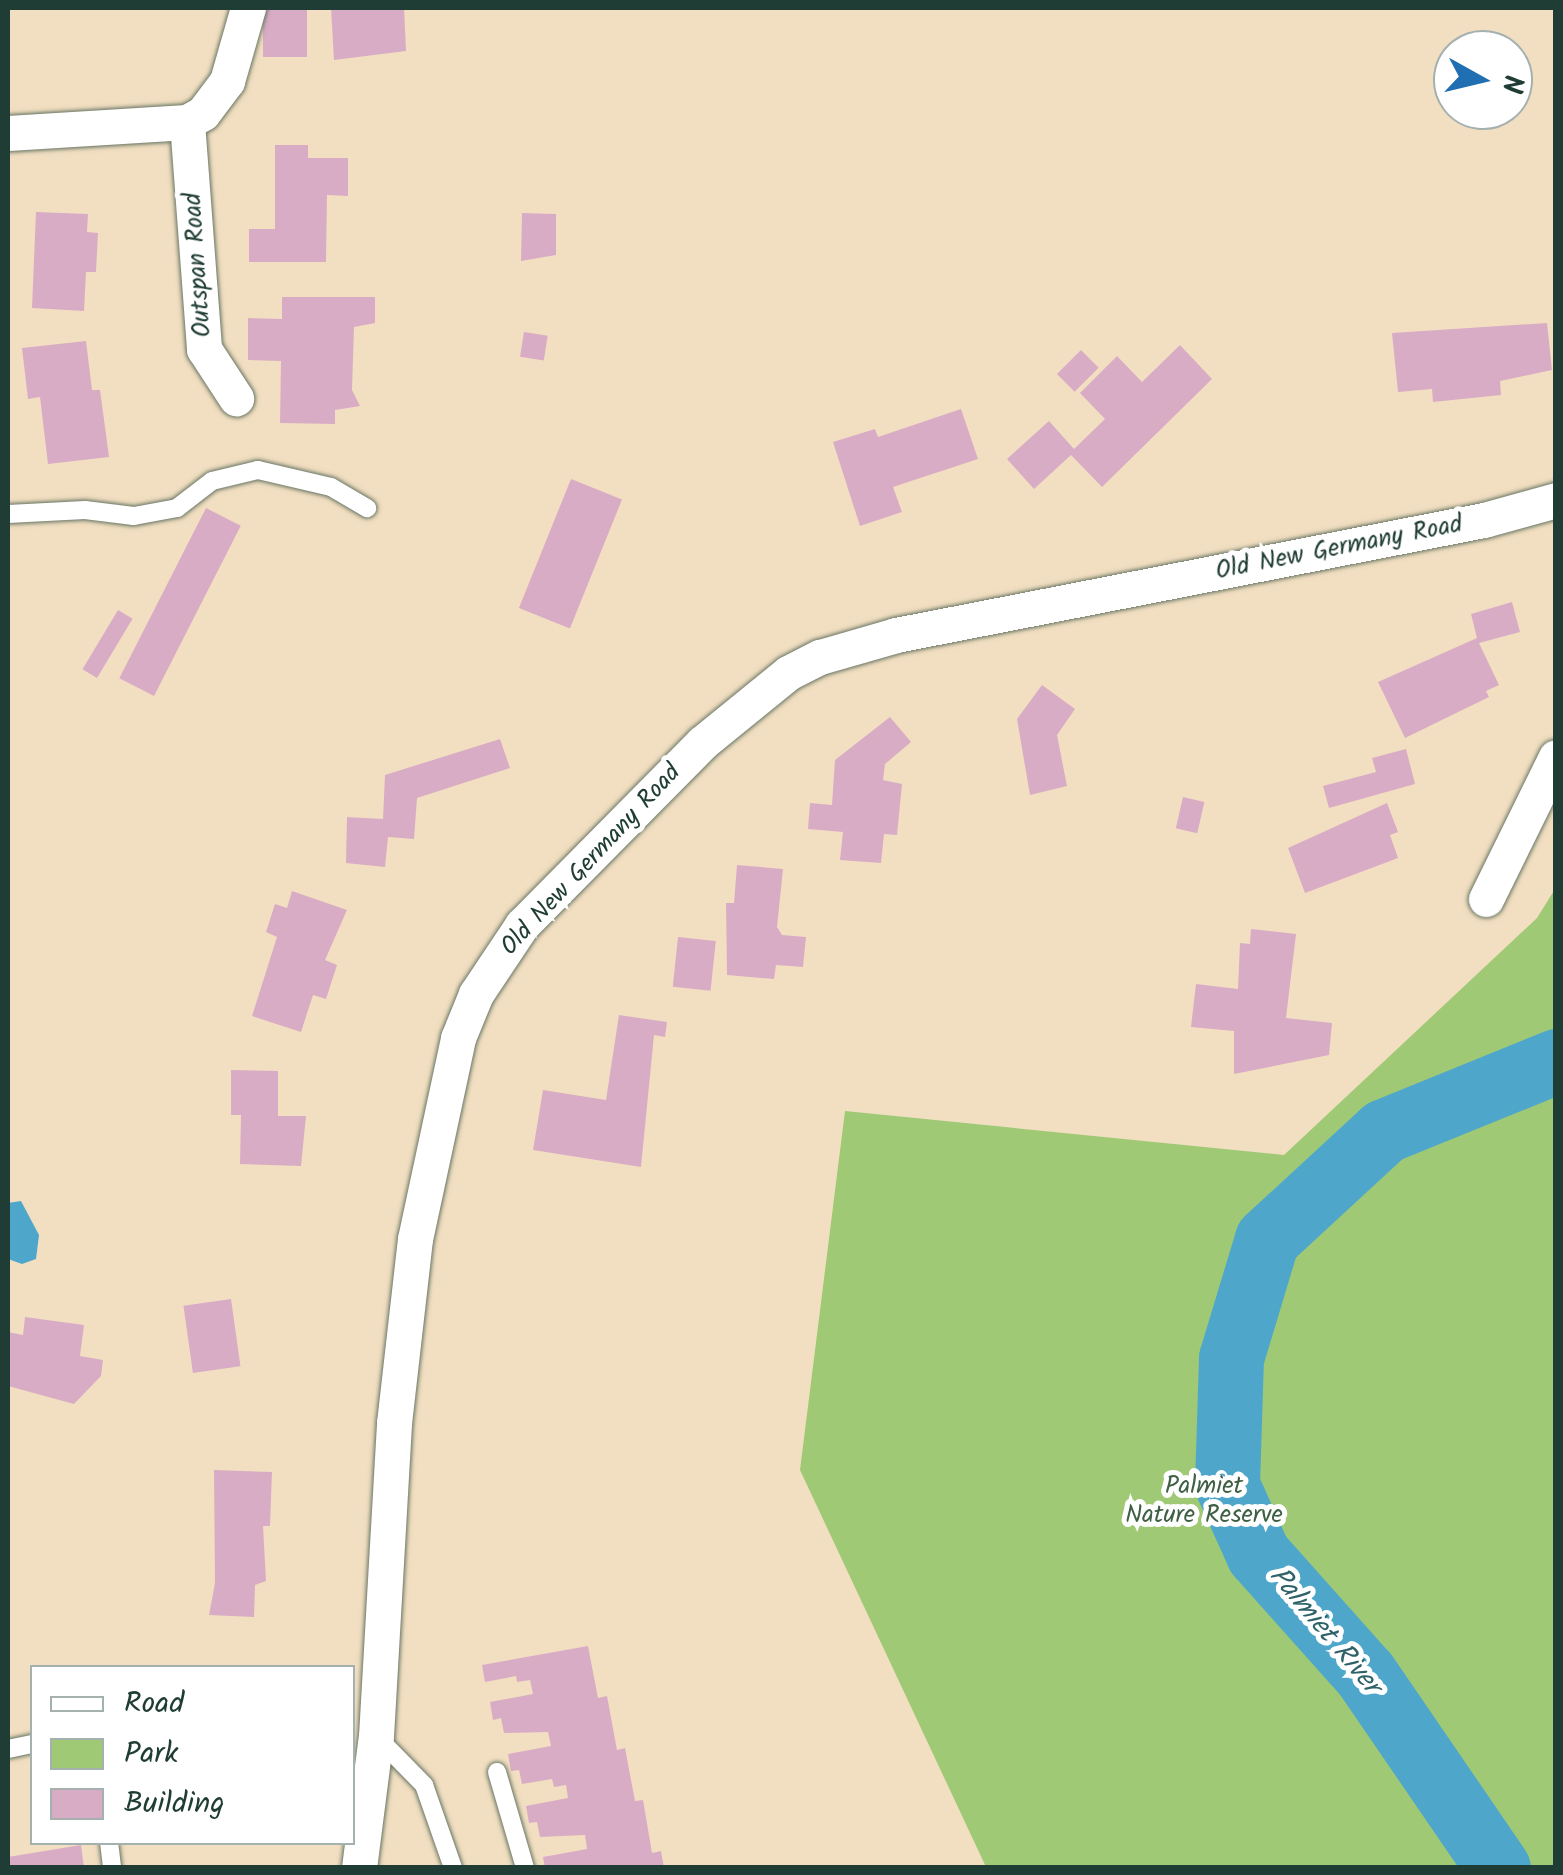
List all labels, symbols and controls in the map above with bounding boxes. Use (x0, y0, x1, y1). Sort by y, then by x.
north arrow (1433, 30, 1533, 130)
text: N (1488, 72, 1535, 96)
street label: Outspan Road (178, 192, 218, 338)
street label: Old New Germany Road (1213, 509, 1465, 587)
street label: Old New Germany Road (495, 758, 687, 962)
park label: Palmiet Nature Reserve (1125, 1472, 1283, 1531)
water label: Palmiet River (1261, 1561, 1387, 1701)
legend (30, 1665, 355, 1845)
text: Road (124, 1680, 184, 1728)
text: Park (124, 1730, 178, 1778)
text: Building (124, 1780, 224, 1828)

